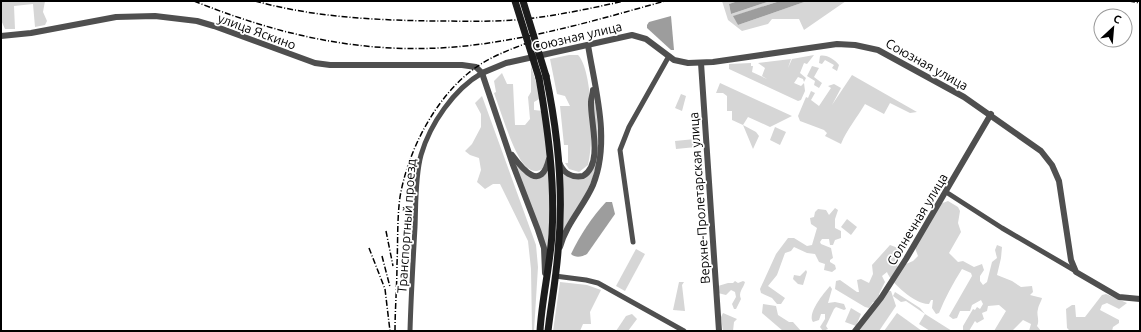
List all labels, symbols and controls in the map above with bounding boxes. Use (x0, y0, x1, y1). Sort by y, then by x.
north arrow (1093, 8, 1133, 48)
street label: улица Яскино (216, 10, 298, 52)
text: С (1112, 12, 1123, 26)
street label: Союзная улица (531, 19, 623, 53)
street label: Союзная улица (883, 36, 971, 92)
street label: Верхне-Пролетарская улица (686, 112, 712, 284)
street label: Транспортный проезд (394, 158, 418, 294)
street label: Солнечная улица (884, 171, 950, 267)

